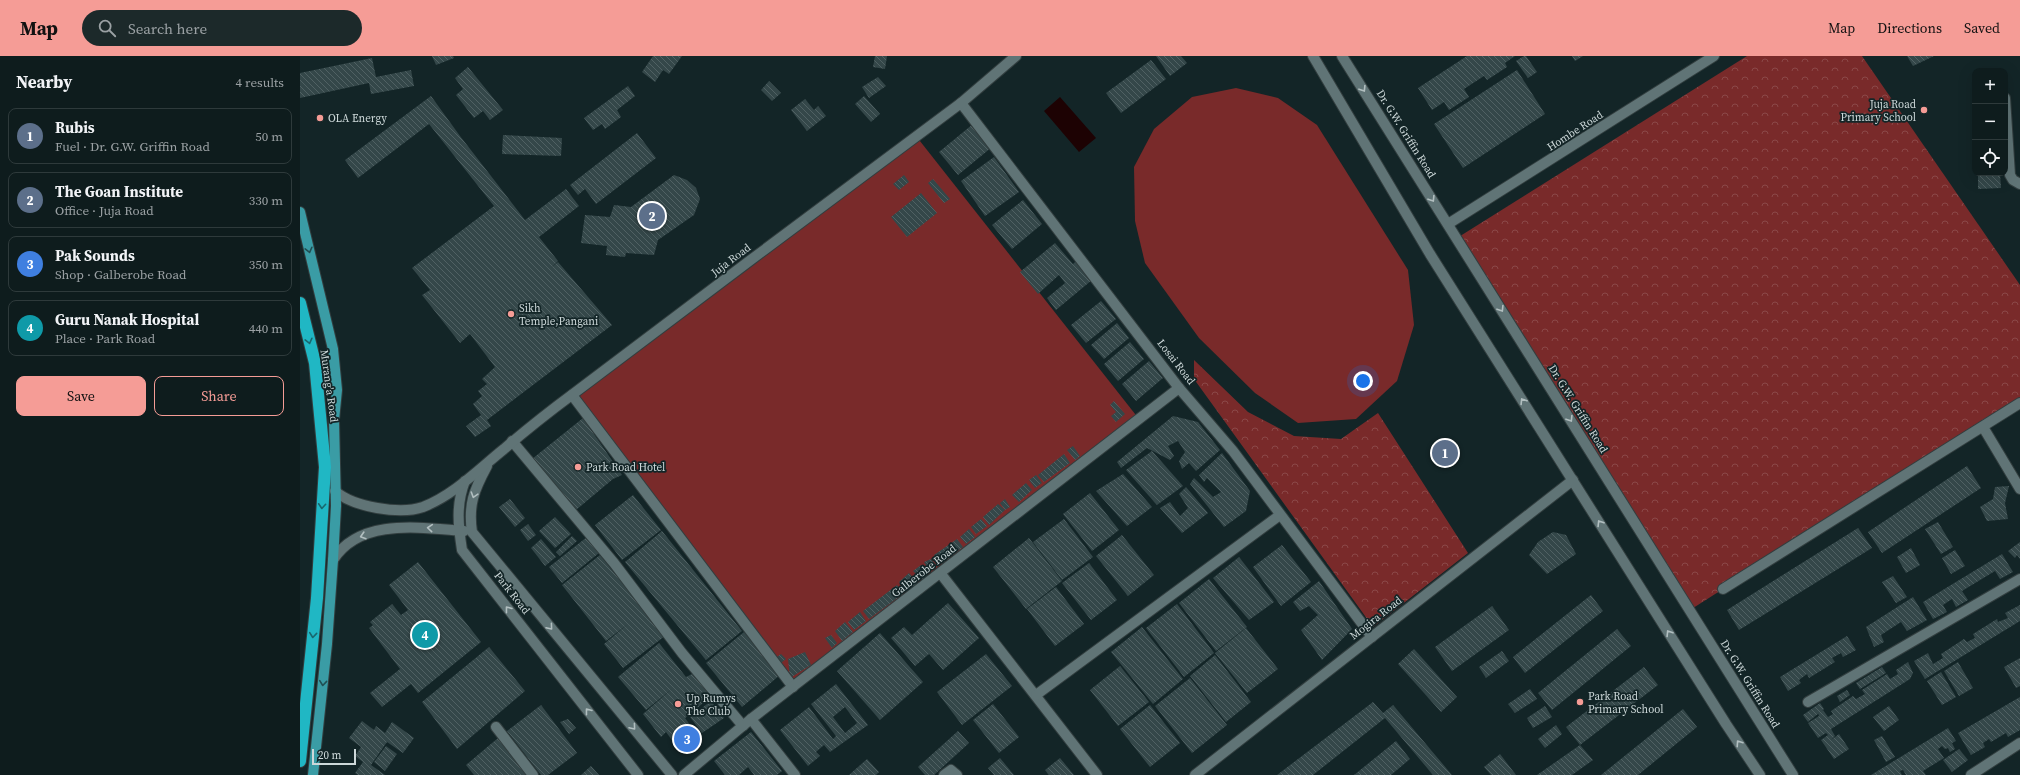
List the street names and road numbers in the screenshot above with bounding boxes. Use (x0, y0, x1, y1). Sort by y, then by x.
street label: Dr. G.W. Griffin Road (1373, 87, 1440, 182)
street label: Hombe Road (1544, 107, 1606, 155)
street label: Juja Road (707, 240, 755, 281)
street label: Losai Road (1154, 336, 1199, 388)
street label: Murang'a Road (316, 349, 342, 424)
street label: Dr. G.W. Griffin Road (1545, 362, 1612, 457)
street label: Galberobe Road (889, 541, 960, 601)
street label: Park Road (491, 569, 534, 618)
street label: Mogira Road (1347, 592, 1406, 643)
street label: Dr. G.W. Griffin Road (1717, 637, 1784, 732)

